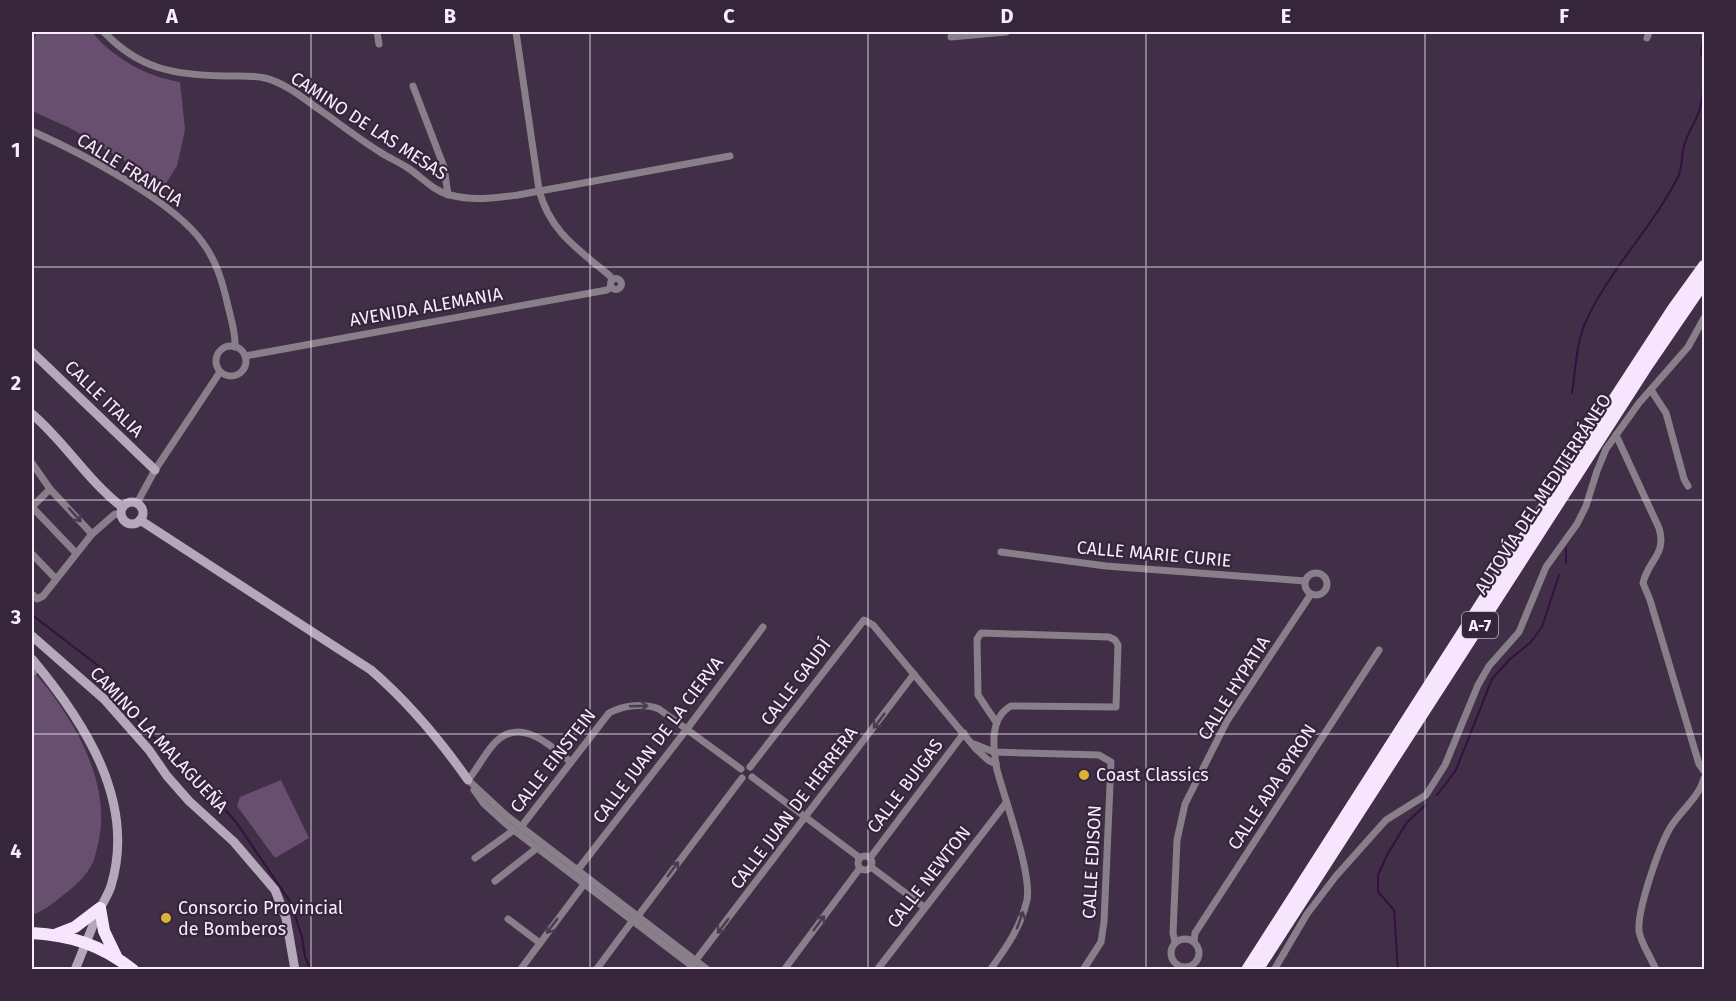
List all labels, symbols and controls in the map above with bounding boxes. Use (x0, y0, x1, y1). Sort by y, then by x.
text: A (165, 4, 179, 28)
text: B (444, 4, 456, 28)
text: C (723, 4, 735, 28)
text: D (1000, 4, 1014, 28)
text: E (1281, 4, 1291, 28)
text: F (1559, 4, 1569, 28)
street label: CAMINO DE LAS MESAS (287, 67, 452, 185)
street label: CALLE FRANCIA (73, 129, 188, 212)
text: 1 (11, 138, 21, 162)
street label: AVENIDA ALEMANIA (348, 283, 505, 331)
street label: CALLE ITALIA (60, 356, 149, 443)
text: 2 (11, 371, 21, 395)
street label: AUTOVÍA DEL MEDITERRÁNEO (1469, 389, 1616, 598)
one-way arrow (68, 507, 82, 522)
street label: CALLE MARIE CURIE (1076, 536, 1232, 572)
text: 3 (10, 605, 21, 629)
road number: A-7 (1462, 612, 1498, 638)
street label: CALLE HYPATIA (1193, 631, 1275, 744)
street label: CALLE GAUDÍ (755, 634, 836, 730)
street label: CALLE JUAN DE LA CIERVA (588, 652, 728, 828)
street label: CAMINO LA MALAGUEÑA (85, 662, 234, 818)
one-way arrow (628, 701, 648, 712)
street label: CALLE EINSTEIN (506, 705, 600, 817)
one-way arrow (873, 713, 886, 729)
street label: CALLE ADA BYRON (1223, 720, 1321, 854)
street label: CALLE JUAN DE HERRERA (726, 722, 863, 894)
street label: CALLE BUIGAS (862, 734, 948, 837)
place label: Coast Classics (1096, 764, 1209, 786)
marker: Coast Classics (1077, 768, 1091, 782)
street label: CALLE EDISON (1078, 805, 1106, 919)
street label: CALLE NEWTON (882, 822, 976, 932)
text: 4 (10, 839, 22, 863)
one-way arrow (667, 862, 680, 878)
place label: Consorcio Provincial de Bomberos (178, 897, 343, 940)
marker: Consorcio Provincial de Bomberos (159, 911, 173, 925)
one-way arrow (1015, 911, 1026, 930)
one-way arrow (813, 915, 825, 931)
one-way arrow (546, 918, 559, 934)
one-way arrow (716, 918, 729, 934)

